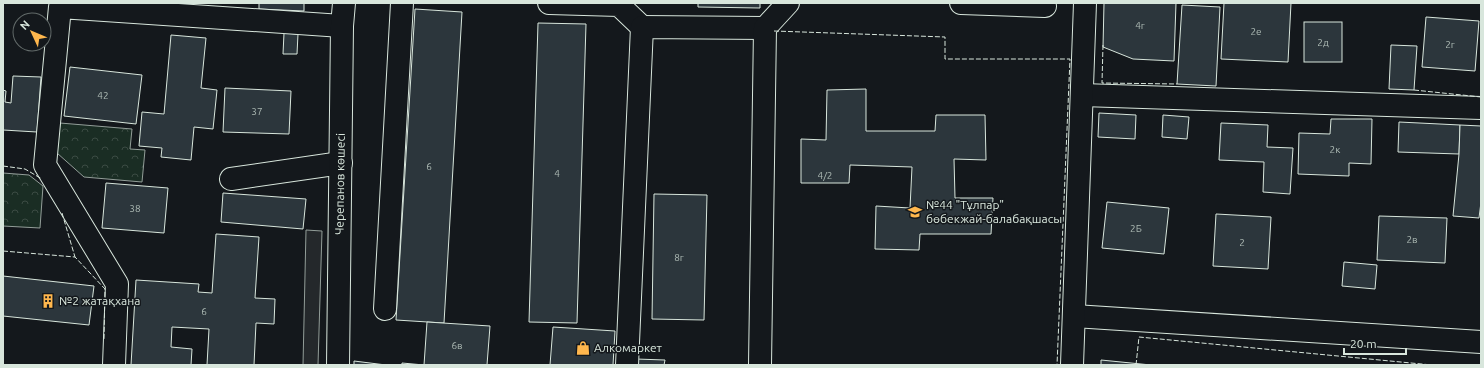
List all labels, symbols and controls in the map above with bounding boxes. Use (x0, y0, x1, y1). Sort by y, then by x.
north arrow (12, 12, 52, 52)
text: N (18, 18, 32, 32)
house number: 4г (1135, 20, 1145, 31)
house number: 2е (1250, 26, 1262, 37)
house number: 2д (1317, 37, 1329, 48)
house number: 2г (1445, 39, 1455, 50)
house number: 42 (97, 90, 109, 101)
house number: 37 (251, 106, 263, 117)
street label: Черепанов көшесі (333, 133, 347, 235)
house number: 2к (1330, 144, 1340, 155)
house number: 6 (426, 161, 432, 172)
house number: 4 (554, 168, 560, 179)
house number: 4/2 (818, 170, 832, 181)
place label: №44 "Тұлпар" бөбекжай-балабақшасы (926, 198, 1062, 225)
house number: 38 (129, 203, 141, 214)
school or university icon: №44 "Тұлпар" бөбекжай-балабақшасы (907, 204, 923, 220)
house number: 2Б (1130, 223, 1142, 234)
house number: 2в (1406, 234, 1418, 245)
house number: 2 (1239, 237, 1245, 248)
house number: 8г (674, 252, 684, 263)
building icon: №2 жатақхана (40, 293, 56, 309)
place label: №2 жатақхана (59, 294, 140, 307)
house number: 6 (201, 306, 207, 317)
scale bar (1344, 330, 1406, 356)
text: 20 m (1350, 337, 1377, 350)
house number: 6в (451, 340, 463, 351)
shop icon: Алкомаркет (575, 340, 591, 356)
place label: Алкомаркет (594, 341, 663, 354)

